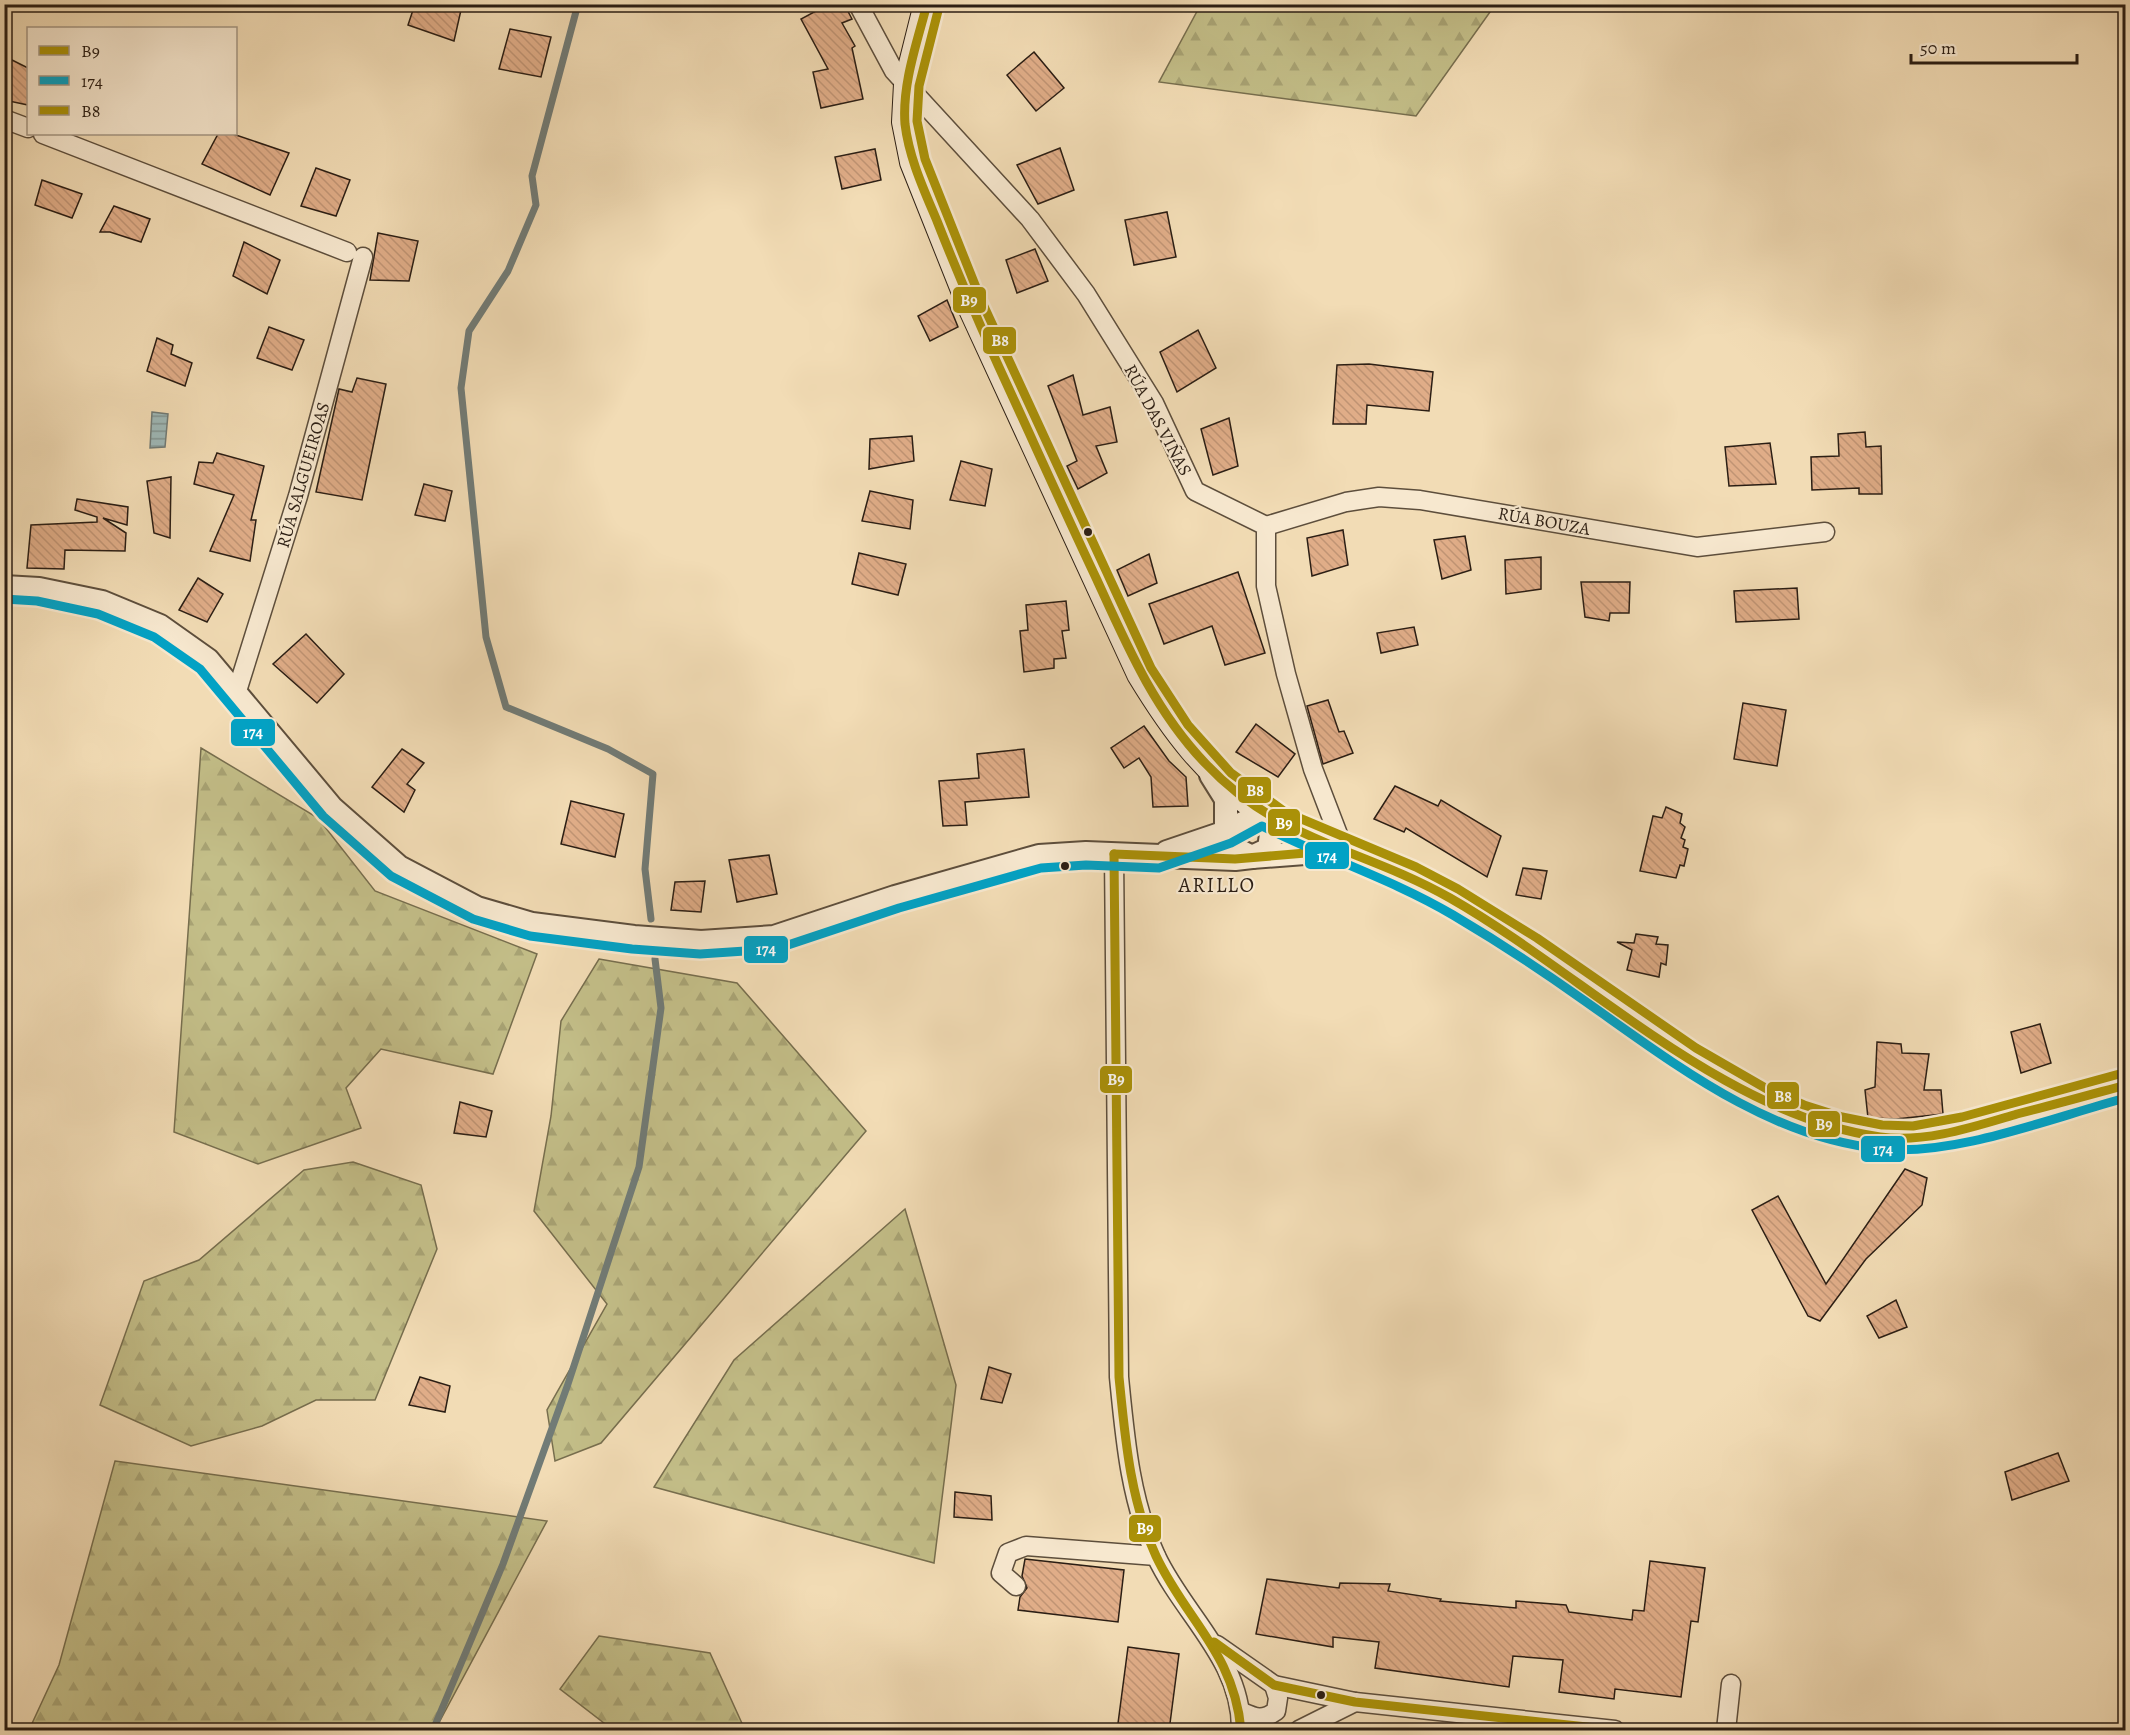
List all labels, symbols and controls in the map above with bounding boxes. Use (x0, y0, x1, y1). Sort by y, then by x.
legend (27, 27, 237, 135)
scale bar (1911, 27, 2078, 65)
text: 50 m (1920, 36, 1956, 60)
text: B9 (81, 39, 100, 63)
text: 174 (81, 69, 103, 93)
text: B8 (81, 99, 100, 123)
line badge: B9 (952, 286, 987, 314)
text: B9 (960, 290, 978, 312)
line badge: B8 (982, 326, 1017, 355)
text: B8 (991, 330, 1009, 352)
street label: RÚA DAS VIÑAS (1118, 360, 1198, 480)
street label: RÚA SALGUEIROAS (271, 399, 335, 551)
street label: RÚA BOUZA (1496, 501, 1592, 541)
unlabelled marker (1082, 526, 1094, 538)
line badge: 174 (230, 718, 276, 747)
text: 174 (243, 722, 264, 744)
line badge: B8 (1237, 776, 1272, 804)
text: B8 (1246, 780, 1264, 802)
line badge: B9 (1267, 808, 1301, 837)
text: B9 (1275, 813, 1293, 835)
line badge: 174 (1304, 841, 1350, 870)
text: 174 (1317, 846, 1338, 868)
unlabelled marker (1059, 860, 1071, 872)
district label: ARILLO (1177, 871, 1256, 899)
line badge: 174 (743, 935, 789, 964)
text: 174 (756, 939, 777, 961)
line badge: B9 (1099, 1065, 1133, 1094)
text: B9 (1107, 1069, 1125, 1091)
line badge: B8 (1766, 1081, 1800, 1110)
text: B8 (1774, 1086, 1792, 1108)
line badge: B9 (1807, 1110, 1841, 1138)
text: B9 (1815, 1114, 1833, 1136)
line badge: 174 (1860, 1135, 1906, 1163)
text: 174 (1873, 1139, 1894, 1161)
line badge: B9 (1128, 1514, 1162, 1543)
text: B9 (1136, 1518, 1154, 1540)
unlabelled marker (1315, 1689, 1327, 1701)

